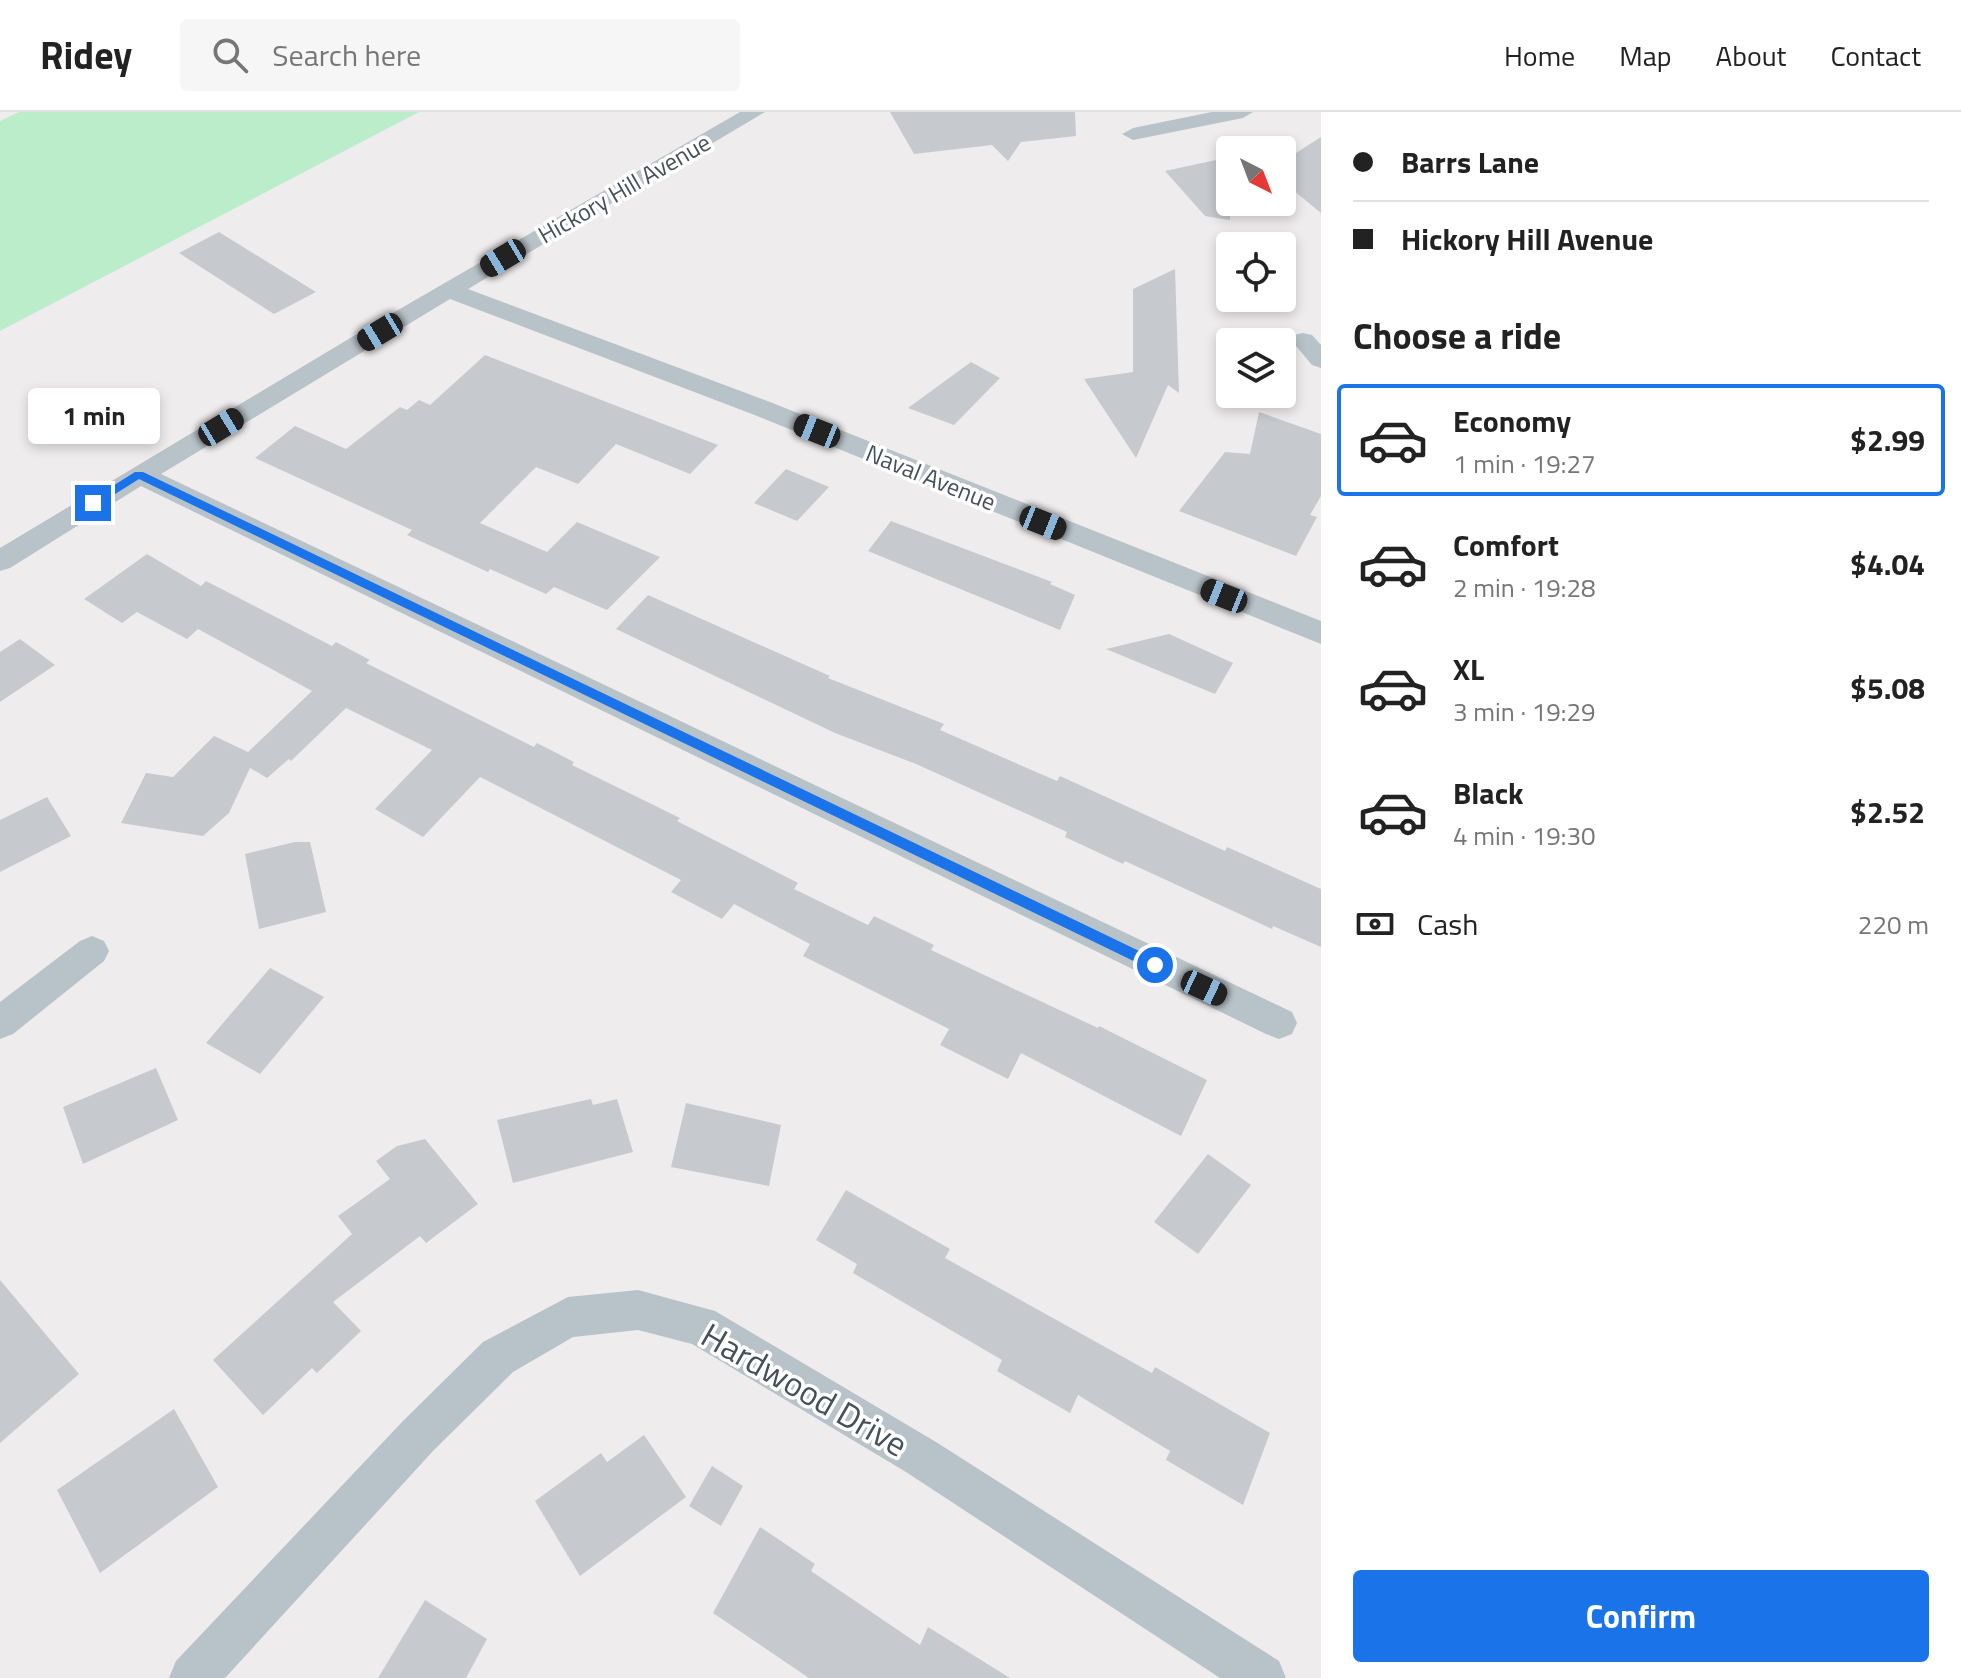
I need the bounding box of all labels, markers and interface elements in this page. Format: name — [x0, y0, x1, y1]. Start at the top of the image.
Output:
search box — [180, 19, 740, 91]
text: Ridey — [40, 26, 132, 84]
text: Search here — [272, 32, 421, 78]
icon: search — [208, 33, 252, 77]
text: Home — [1504, 34, 1575, 77]
text: Map — [1619, 34, 1672, 77]
text: About — [1716, 34, 1786, 77]
text: Contact — [1830, 34, 1921, 77]
street label: Hickory Hill Avenue — [531, 124, 717, 252]
north arrow — [1216, 136, 1296, 216]
map controls — [1216, 136, 1296, 408]
text: Barrs Lane — [1401, 139, 1539, 185]
text: Hickory Hill Avenue — [1401, 216, 1653, 262]
button: locate — [1216, 232, 1296, 312]
car — [476, 235, 530, 281]
text: Choose a ride — [1353, 308, 1561, 363]
car — [353, 309, 407, 355]
button: layers — [1216, 328, 1296, 408]
callout: 1 min — [27, 387, 159, 443]
text: 1 min — [62, 396, 126, 435]
text: Economy — [1453, 398, 1571, 444]
car — [194, 404, 248, 450]
icon: car — [1357, 404, 1429, 476]
car — [790, 411, 844, 451]
text: $2.99 — [1850, 417, 1925, 463]
street label: Naval Avenue — [861, 435, 1001, 519]
text: 1 min · 19:27 — [1453, 444, 1596, 483]
route end — [75, 485, 111, 521]
car — [1016, 503, 1070, 543]
text: Comfort — [1453, 522, 1559, 568]
icon: car — [1357, 528, 1429, 600]
text: $4.04 — [1850, 541, 1925, 587]
text: 2 min · 19:28 — [1453, 568, 1596, 607]
car — [1197, 576, 1251, 616]
text: XL — [1453, 646, 1484, 692]
icon: car — [1357, 652, 1429, 724]
text: $5.08 — [1850, 665, 1925, 711]
text: 3 min · 19:29 — [1453, 692, 1596, 731]
text: Black — [1453, 770, 1524, 816]
icon: car — [1357, 776, 1429, 848]
text: $2.52 — [1850, 789, 1925, 835]
text: 4 min · 19:30 — [1453, 816, 1596, 855]
text: Cash — [1417, 901, 1478, 947]
icon: cash — [1353, 902, 1397, 946]
text: 220 m — [1858, 905, 1929, 944]
route start — [1137, 947, 1173, 983]
car — [1177, 967, 1231, 1009]
street label: Hardwood Drive — [692, 1309, 918, 1469]
button: Confirm — [1353, 1570, 1929, 1662]

